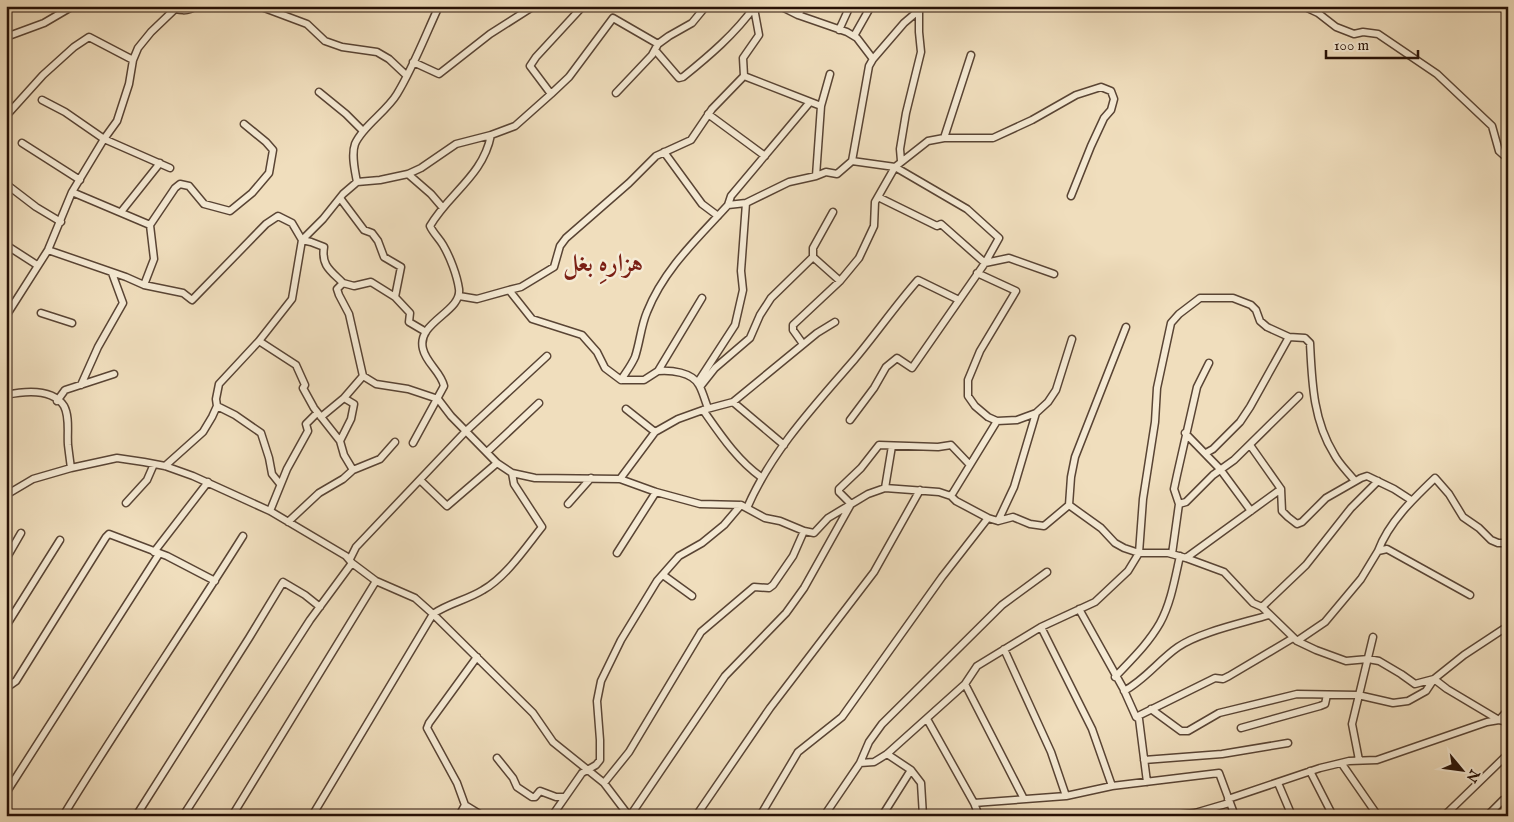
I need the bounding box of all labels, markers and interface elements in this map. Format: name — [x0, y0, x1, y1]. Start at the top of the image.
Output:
scale bar — [1326, 28, 1419, 60]
text: 100 m — [1334, 36, 1370, 55]
district label: هزارهِ بغل — [563, 248, 643, 284]
north arrow — [1436, 744, 1486, 794]
text: N — [1462, 765, 1484, 785]

